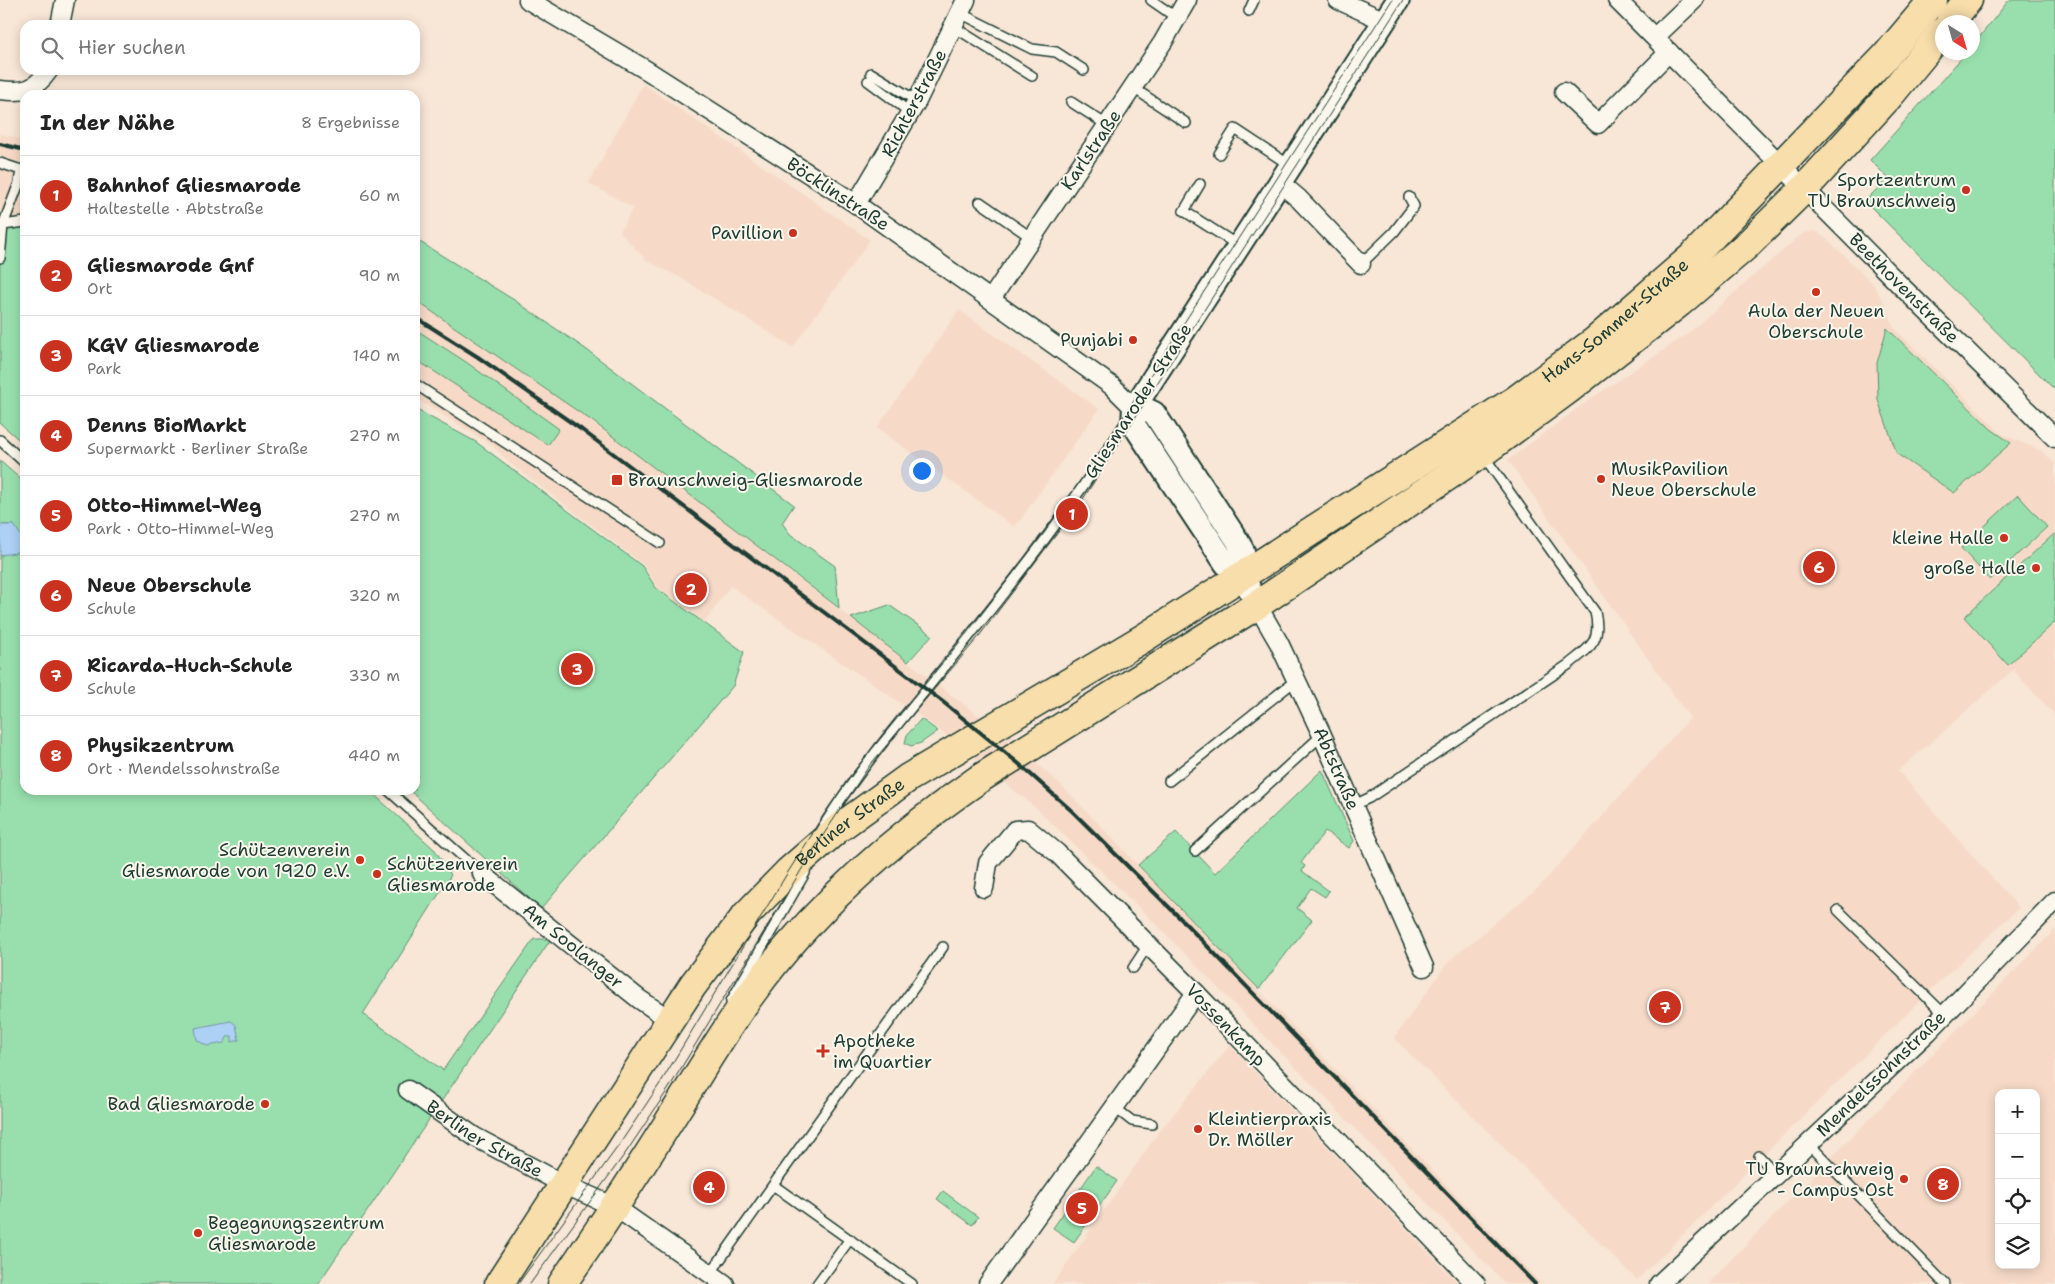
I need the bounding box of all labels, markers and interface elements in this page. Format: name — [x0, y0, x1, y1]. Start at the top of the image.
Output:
north arrow — [1935, 15, 1980, 60]
search box — [20, 20, 420, 75]
icon: search — [38, 34, 66, 62]
text: Hier suchen — [78, 35, 186, 60]
street label: Richterstraße — [876, 45, 952, 161]
street label: Karlstraße — [1055, 105, 1127, 195]
text: In der Nähe — [40, 109, 175, 137]
text: 8 Ergebnisse — [301, 112, 400, 133]
street label: Böcklinstraße — [782, 152, 894, 236]
place label: Sportzentrum TU Braunschweig — [1807, 168, 1956, 213]
text: Bahnhof Gliesmarode — [87, 173, 301, 198]
marker: Sportzentrum TU Braunschweig — [1960, 184, 1972, 196]
text: 1 — [52, 185, 60, 206]
text: 60 m — [359, 185, 400, 206]
text: Haltestelle · Abtstraße — [87, 198, 264, 219]
place label: Pavillion — [711, 221, 783, 245]
marker: Pavillion — [787, 227, 799, 239]
street label: Beethovenstraße — [1844, 228, 1964, 348]
text: Gliesmarode Gnf — [87, 253, 254, 278]
street label: Hans-Sommer-Straße — [1537, 253, 1694, 389]
text: 2 — [50, 265, 62, 286]
text: 90 m — [359, 265, 400, 286]
text: Ort — [87, 278, 113, 299]
marker: Aula der Neuen Oberschule — [1810, 286, 1822, 298]
place label: Aula der Neuen Oberschule — [1748, 299, 1884, 344]
street label: Gliesmaroder Straße — [1079, 319, 1197, 483]
place label: Punjabi — [1060, 328, 1123, 352]
text: KGV Gliesmarode — [87, 333, 260, 358]
marker: Punjabi — [1127, 334, 1139, 346]
text: 3 — [50, 345, 62, 366]
text: 140 m — [353, 345, 400, 366]
text: Park — [87, 358, 121, 379]
text: Denns BioMarkt — [87, 413, 247, 438]
text: 4 — [50, 425, 62, 446]
text: 270 m — [349, 425, 400, 446]
text: Supermarkt · Berliner Straße — [87, 438, 308, 459]
place label: MusikPavilion Neue Oberschule — [1611, 457, 1757, 502]
your location — [909, 458, 935, 484]
place label: Braunschweig-Gliesmarode — [628, 468, 863, 492]
marker: Braunschweig-Gliesmarode — [610, 473, 624, 487]
marker: MusikPavilion Neue Oberschule — [1595, 473, 1607, 485]
text: Otto-Himmel-Weg — [87, 493, 262, 518]
pin: 1 — [1056, 495, 1088, 533]
text: 5 — [51, 505, 61, 526]
text: 270 m — [349, 505, 400, 526]
text: Park · Otto-Himmel-Weg — [87, 518, 274, 539]
place label: kleine Halle — [1892, 526, 1994, 550]
marker: kleine Halle — [1998, 532, 2010, 544]
pin: 6 — [1803, 548, 1835, 586]
place label: große Halle — [1924, 556, 2026, 580]
marker: große Halle — [2030, 562, 2042, 574]
pin: 2 — [675, 570, 707, 608]
text: Neue Oberschule — [87, 573, 252, 598]
text: 6 — [50, 585, 62, 606]
text: 320 m — [349, 585, 400, 606]
text: Schule — [87, 598, 136, 619]
pin: 3 — [561, 650, 593, 688]
text: Ricarda-Huch-Schule — [87, 653, 293, 678]
text: 7 — [50, 665, 62, 686]
text: 330 m — [348, 665, 400, 686]
text: Schule — [87, 678, 136, 699]
street label: Abtstraße — [1308, 723, 1365, 814]
text: Physikzentrum — [87, 733, 234, 758]
text: 8 — [50, 745, 62, 766]
text: 440 m — [348, 745, 400, 766]
text: Ort · Mendelssohnstraße — [87, 758, 280, 779]
street label: Berliner Straße — [790, 772, 909, 872]
place label: Schützenverein Gliesmarode von 1920 e.V. — [122, 838, 350, 883]
place label: Schützenverein Gliesmarode — [387, 852, 518, 897]
marker: Schützenverein Gliesmarode von 1920 e.V. — [354, 854, 366, 866]
marker: Schützenverein Gliesmarode — [371, 868, 383, 880]
street label: Am Soolanger — [518, 898, 628, 994]
street label: Vossenkamp — [1180, 978, 1272, 1072]
pin: 7 — [1649, 988, 1681, 1026]
street label: Mendelssohnstraße — [1811, 1006, 1951, 1142]
place label: Apotheke im Quartier — [833, 1029, 932, 1074]
marker: Apotheke im Quartier — [817, 1045, 829, 1057]
map controls — [1995, 1089, 2040, 1269]
button: + — [1995, 1089, 2040, 1134]
place label: Bad Gliesmarode — [107, 1092, 255, 1116]
street label: Berliner Straße — [422, 1095, 547, 1183]
marker: Bad Gliesmarode — [259, 1098, 271, 1110]
place label: Kleintierpraxis Dr. Möller — [1208, 1107, 1332, 1152]
marker: Kleintierpraxis Dr. Möller — [1192, 1123, 1204, 1135]
button: − — [1995, 1134, 2040, 1179]
place label: TU Braunschweig - Campus Ost — [1745, 1157, 1894, 1202]
pin: 8 — [1927, 1165, 1959, 1203]
pin: 4 — [693, 1168, 725, 1206]
marker: TU Braunschweig - Campus Ost — [1898, 1173, 1910, 1185]
button: locate — [1995, 1179, 2040, 1224]
pin: 5 — [1066, 1189, 1098, 1227]
place label: Begegnungszentrum Gliesmarode — [208, 1211, 384, 1256]
button: layers — [1995, 1224, 2040, 1269]
marker: Begegnungszentrum Gliesmarode — [192, 1227, 204, 1239]

